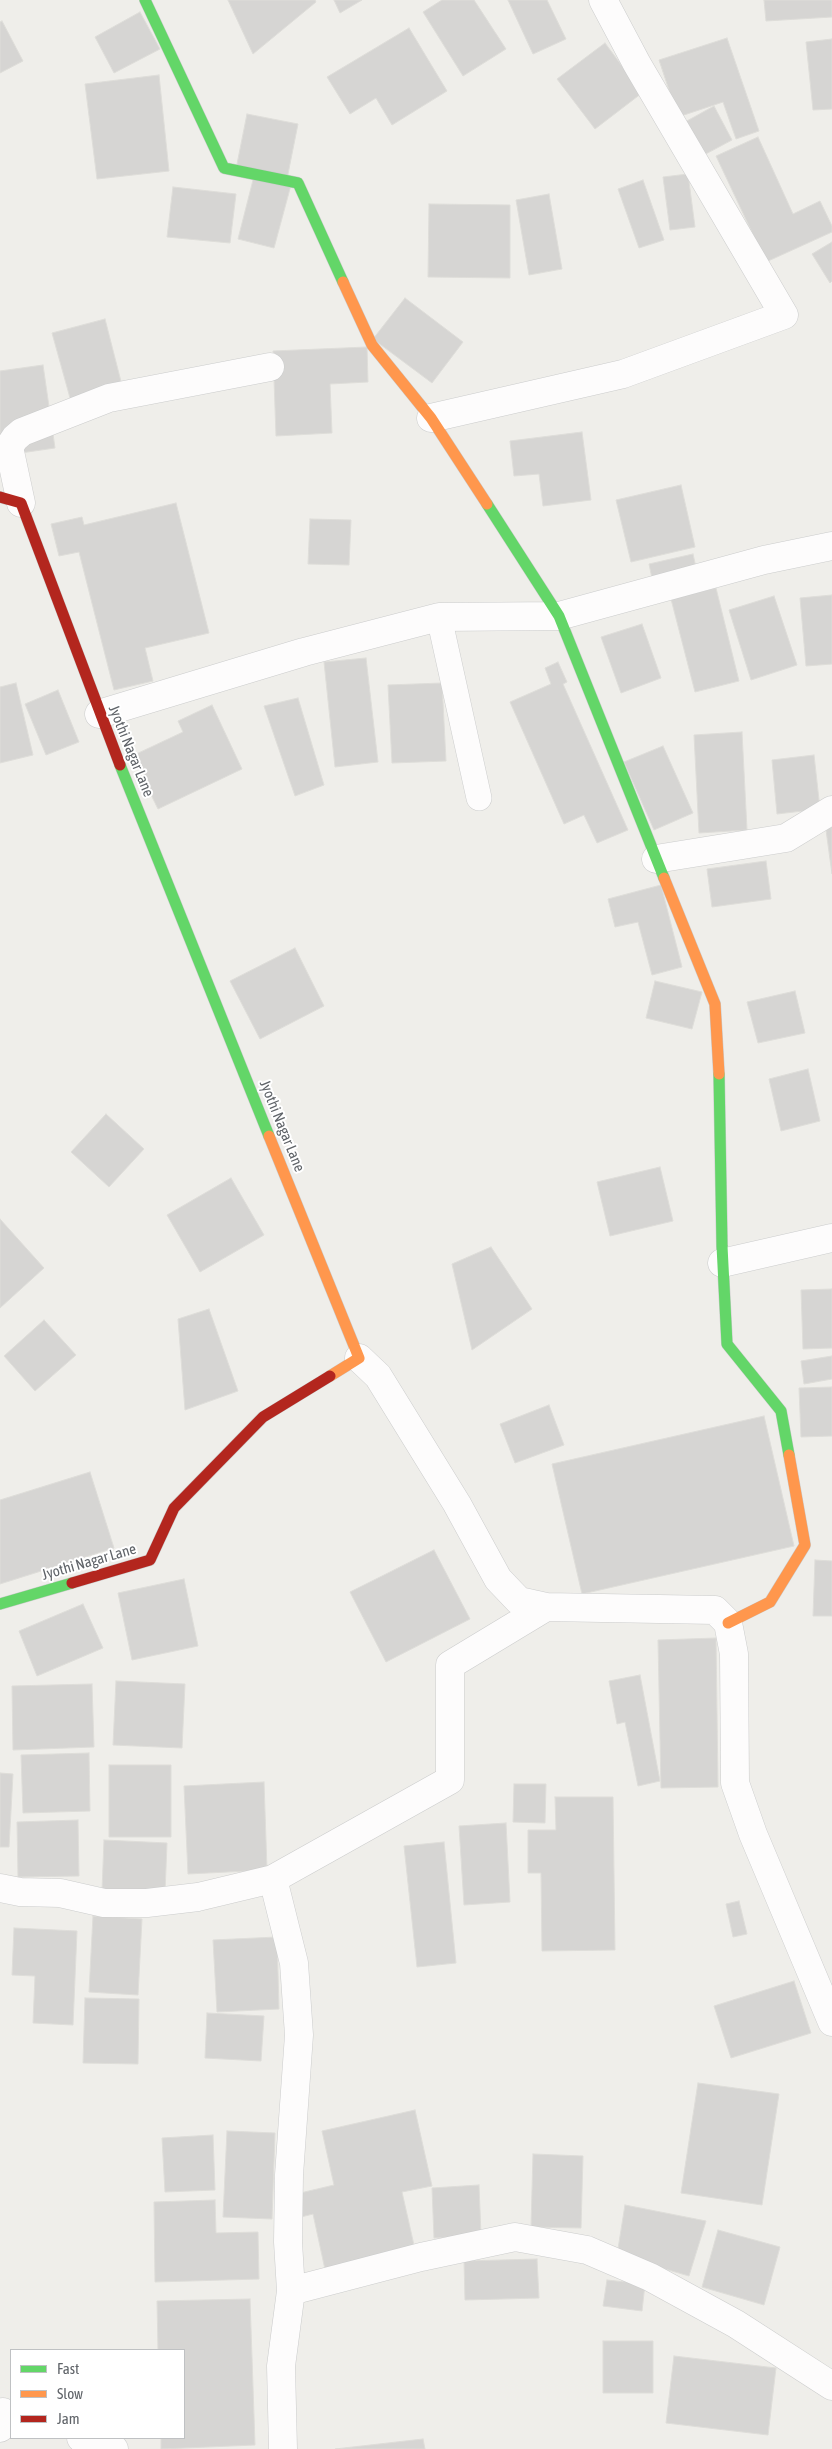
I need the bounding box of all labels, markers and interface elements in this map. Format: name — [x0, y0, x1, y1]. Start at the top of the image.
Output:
street label: Jyothi Nagar Lane — [104, 703, 158, 799]
street label: Jyothi Nagar Lane — [255, 1078, 309, 1174]
street label: Jyothi Nagar Lane — [40, 1540, 138, 1584]
legend — [10, 2349, 185, 2439]
text: Fast — [57, 2360, 79, 2377]
text: Slow — [57, 2385, 83, 2402]
text: Jam — [57, 2410, 80, 2427]

